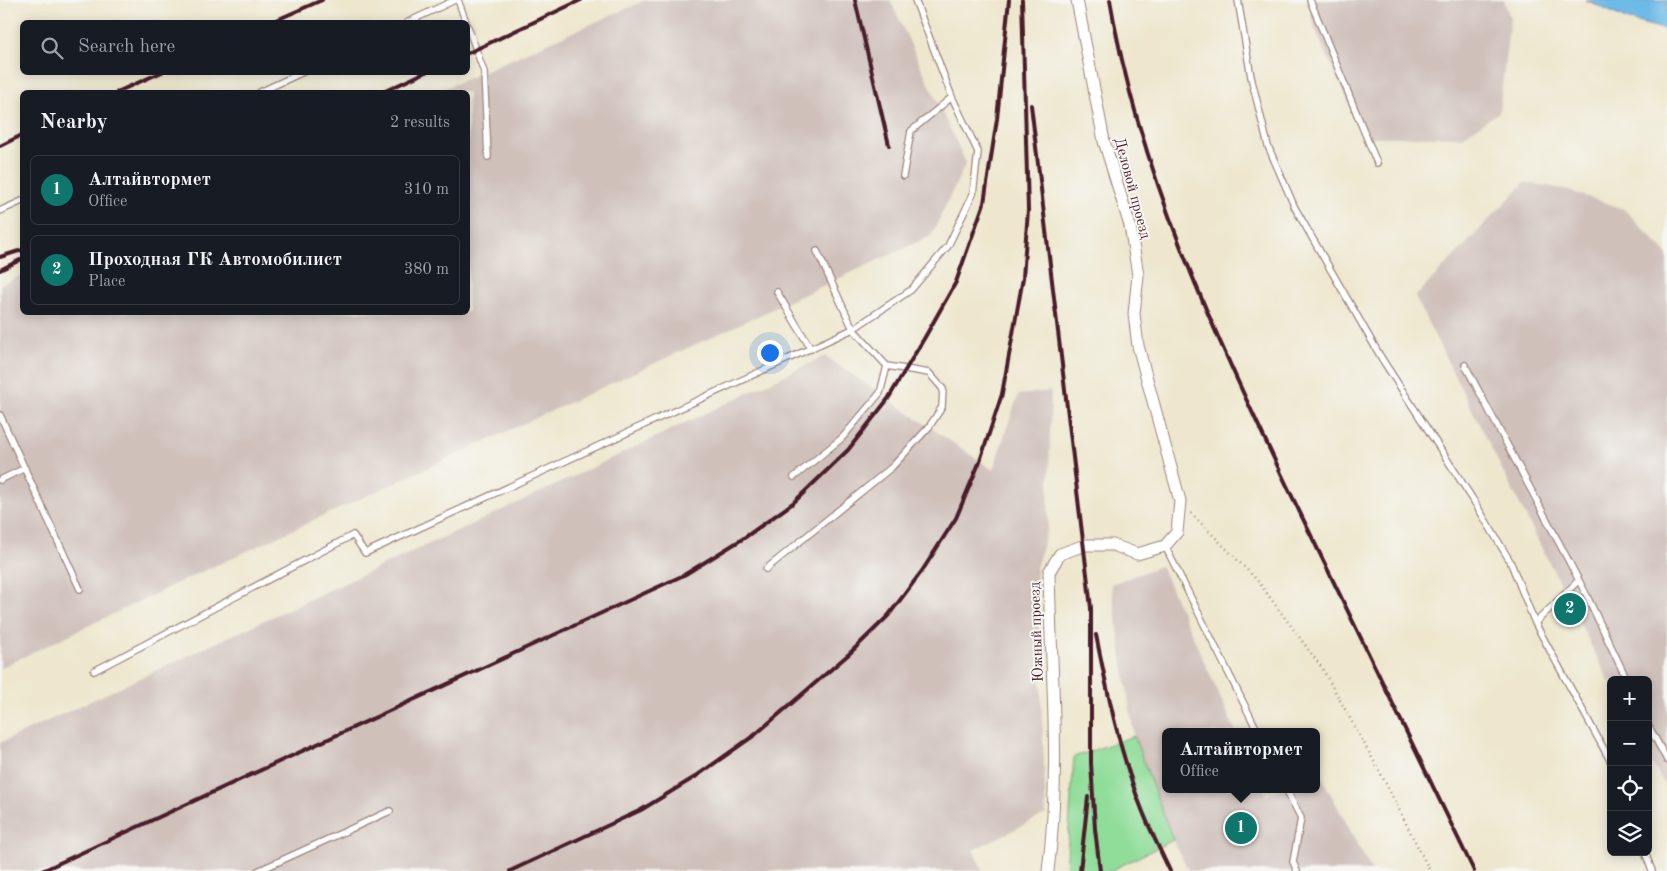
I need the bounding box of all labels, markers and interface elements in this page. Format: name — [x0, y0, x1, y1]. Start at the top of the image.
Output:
search box — [20, 20, 470, 75]
icon: search — [38, 34, 66, 62]
text: Search here — [78, 38, 175, 57]
text: Nearby — [40, 112, 108, 133]
text: 2 results — [390, 115, 450, 131]
street label: Деловой проезд — [1111, 136, 1152, 241]
text: Алтайвтормет — [88, 171, 211, 190]
text: 1 — [52, 182, 62, 198]
text: 310 m — [404, 182, 449, 198]
text: Office — [88, 194, 127, 210]
text: Проходная ГК Автомобилист — [88, 251, 342, 270]
text: 2 — [52, 262, 62, 278]
text: 380 m — [404, 262, 449, 278]
text: Place — [88, 274, 125, 290]
your location — [757, 340, 783, 366]
street label: Южный проезд — [1028, 581, 1047, 682]
pin: 2 — [1554, 590, 1586, 628]
map controls — [1607, 676, 1652, 856]
button: + — [1607, 676, 1652, 721]
button: − — [1607, 721, 1652, 766]
popup — [1162, 728, 1320, 793]
text: Алтайвтормет — [1180, 741, 1302, 760]
text: Office — [1180, 764, 1219, 780]
button: locate — [1607, 766, 1652, 811]
pin: 1 — [1225, 809, 1257, 847]
button: layers — [1607, 811, 1652, 856]

